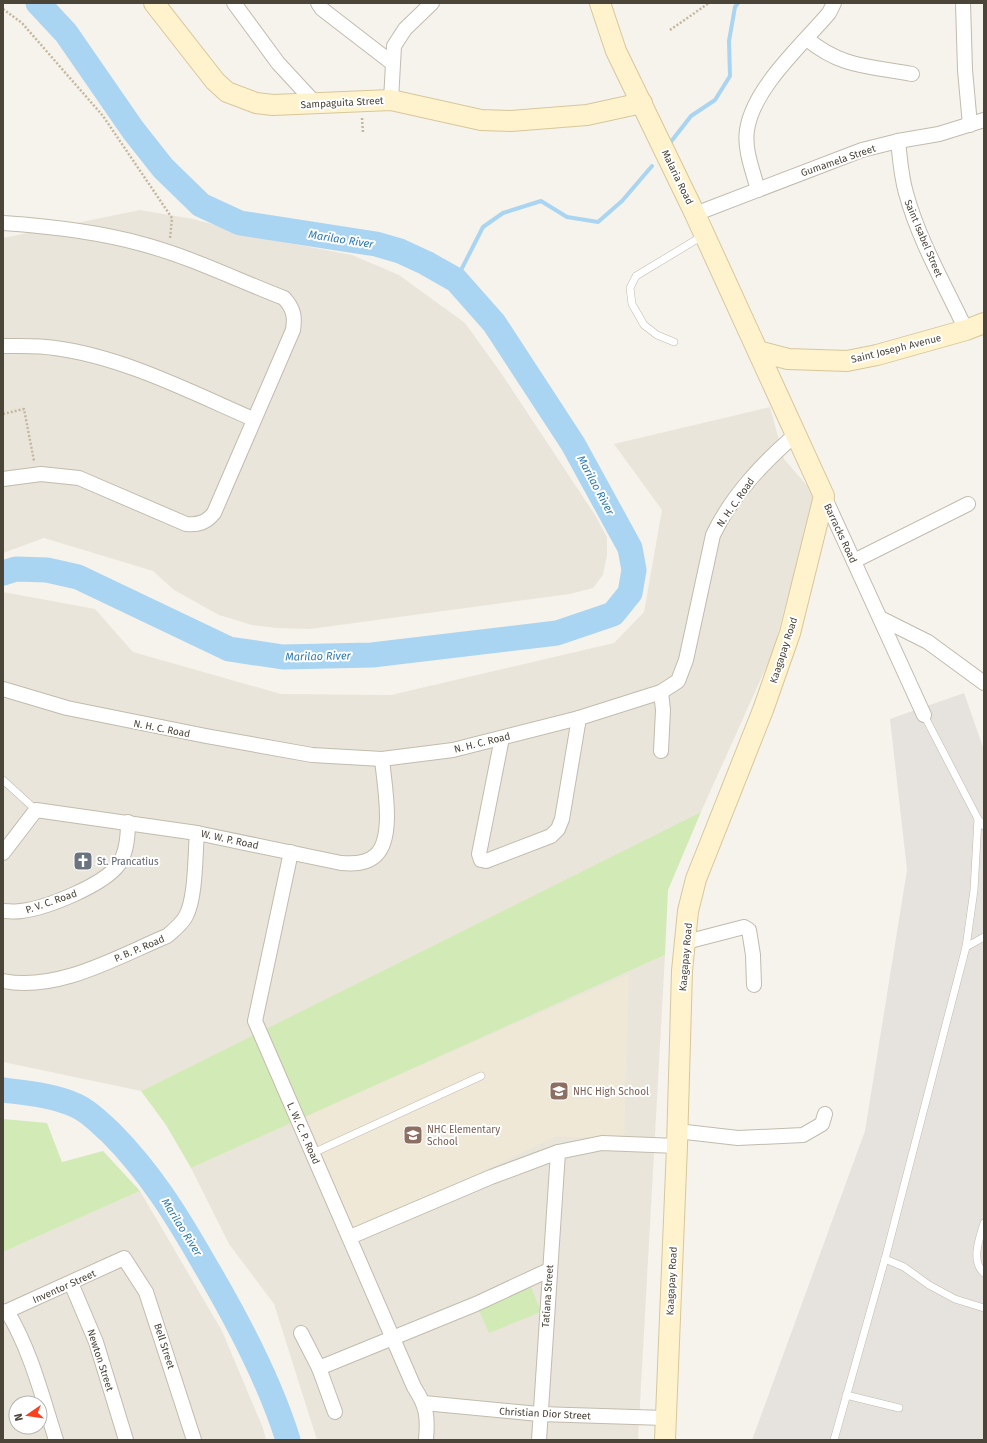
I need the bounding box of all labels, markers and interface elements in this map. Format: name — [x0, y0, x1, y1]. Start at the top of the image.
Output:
street label: Sampaguita Street — [300, 95, 384, 111]
street label: Gumamela Street — [799, 142, 878, 179]
street label: Malaria Road — [659, 148, 695, 207]
street label: Saint Isabel Street — [901, 198, 945, 279]
water label: Marilao River — [308, 228, 375, 251]
street label: Saint Joseph Avenue — [850, 332, 943, 366]
water label: Marilao River — [574, 453, 617, 518]
street label: N. H. C. Road — [714, 476, 757, 530]
street label: Barracks Road — [821, 502, 859, 565]
street label: Kaagapay Road — [768, 616, 800, 685]
water label: Marilao River — [285, 649, 352, 664]
street label: N. H. C. Road — [132, 718, 191, 740]
street label: N. H. C. Road — [453, 730, 512, 756]
street label: W. W. P. Road — [200, 828, 260, 852]
church icon: St. Prancatius — [72, 850, 94, 872]
place label: St. Prancatius — [97, 856, 159, 868]
street label: P. V. C. Road — [24, 888, 79, 916]
street label: Kaagapay Road — [677, 922, 695, 992]
street label: P. B. P. Road — [112, 933, 166, 965]
school or university icon: NHC High School — [548, 1080, 570, 1102]
place label: NHC High School — [573, 1086, 649, 1098]
street label: L. W. C. P. Road — [284, 1101, 322, 1166]
school or university icon: NHC Elementary School — [402, 1124, 424, 1146]
place label: NHC Elementary School — [427, 1124, 500, 1148]
water label: Marilao River — [159, 1196, 205, 1259]
street label: Kaagapay Road — [664, 1246, 680, 1316]
street label: Tatiana Street — [540, 1264, 556, 1328]
street label: Inventor Street — [31, 1267, 98, 1306]
street label: Bell Street — [151, 1322, 177, 1371]
street label: Newton Street — [84, 1328, 116, 1393]
north arrow — [8, 1395, 48, 1435]
street label: Christian Dior Street — [499, 1406, 591, 1422]
text: N — [12, 1412, 26, 1422]

